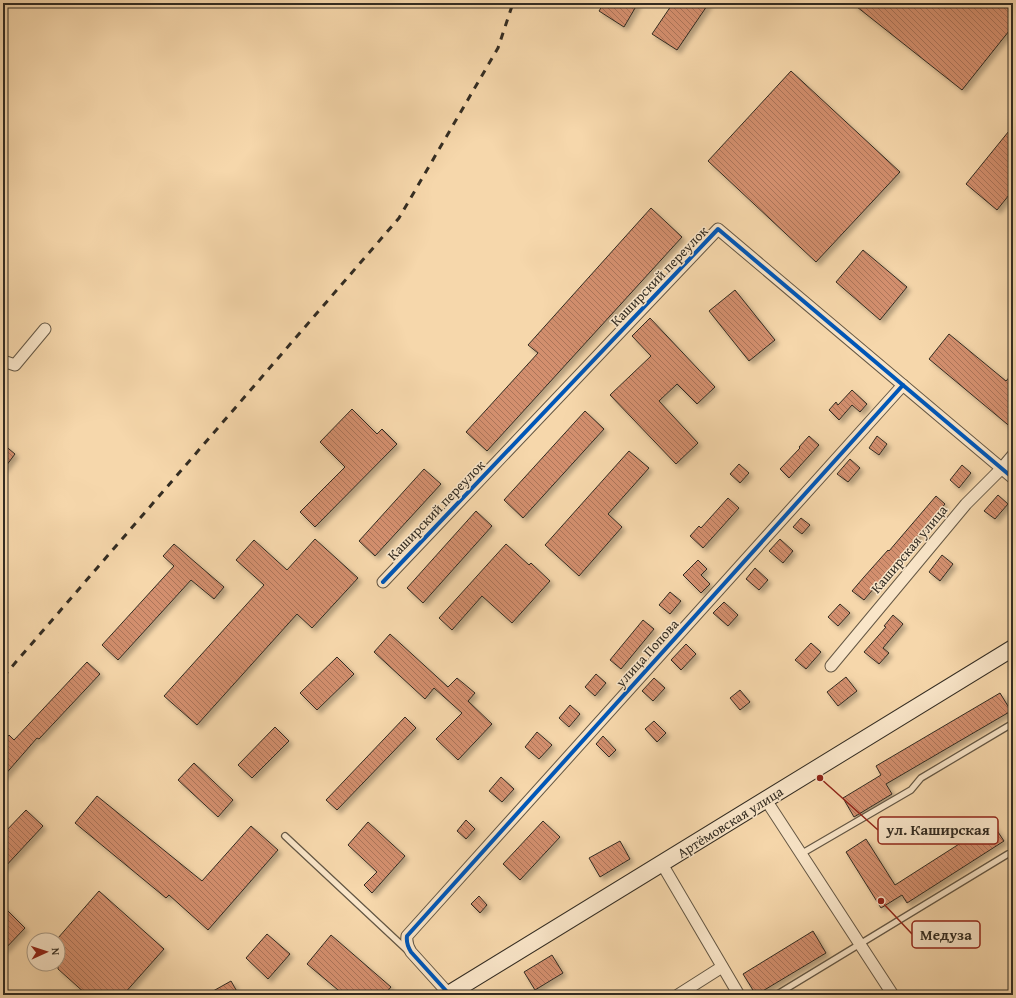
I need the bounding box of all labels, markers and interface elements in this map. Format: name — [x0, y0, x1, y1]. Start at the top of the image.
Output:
street label: Каширский переулок — [606, 221, 713, 331]
street label: Каширский переулок — [383, 455, 490, 565]
street label: Каширская улица — [866, 500, 952, 598]
street label: улица Попова — [610, 614, 683, 692]
street label: Артёмовская улица — [673, 781, 787, 863]
callout: ул. Каширская — [878, 817, 998, 844]
text: ул. Каширская — [885, 819, 990, 840]
callout: Медуза — [912, 921, 980, 948]
text: Медуза — [920, 924, 972, 945]
north arrow — [26, 932, 66, 972]
text: N — [48, 947, 64, 956]

